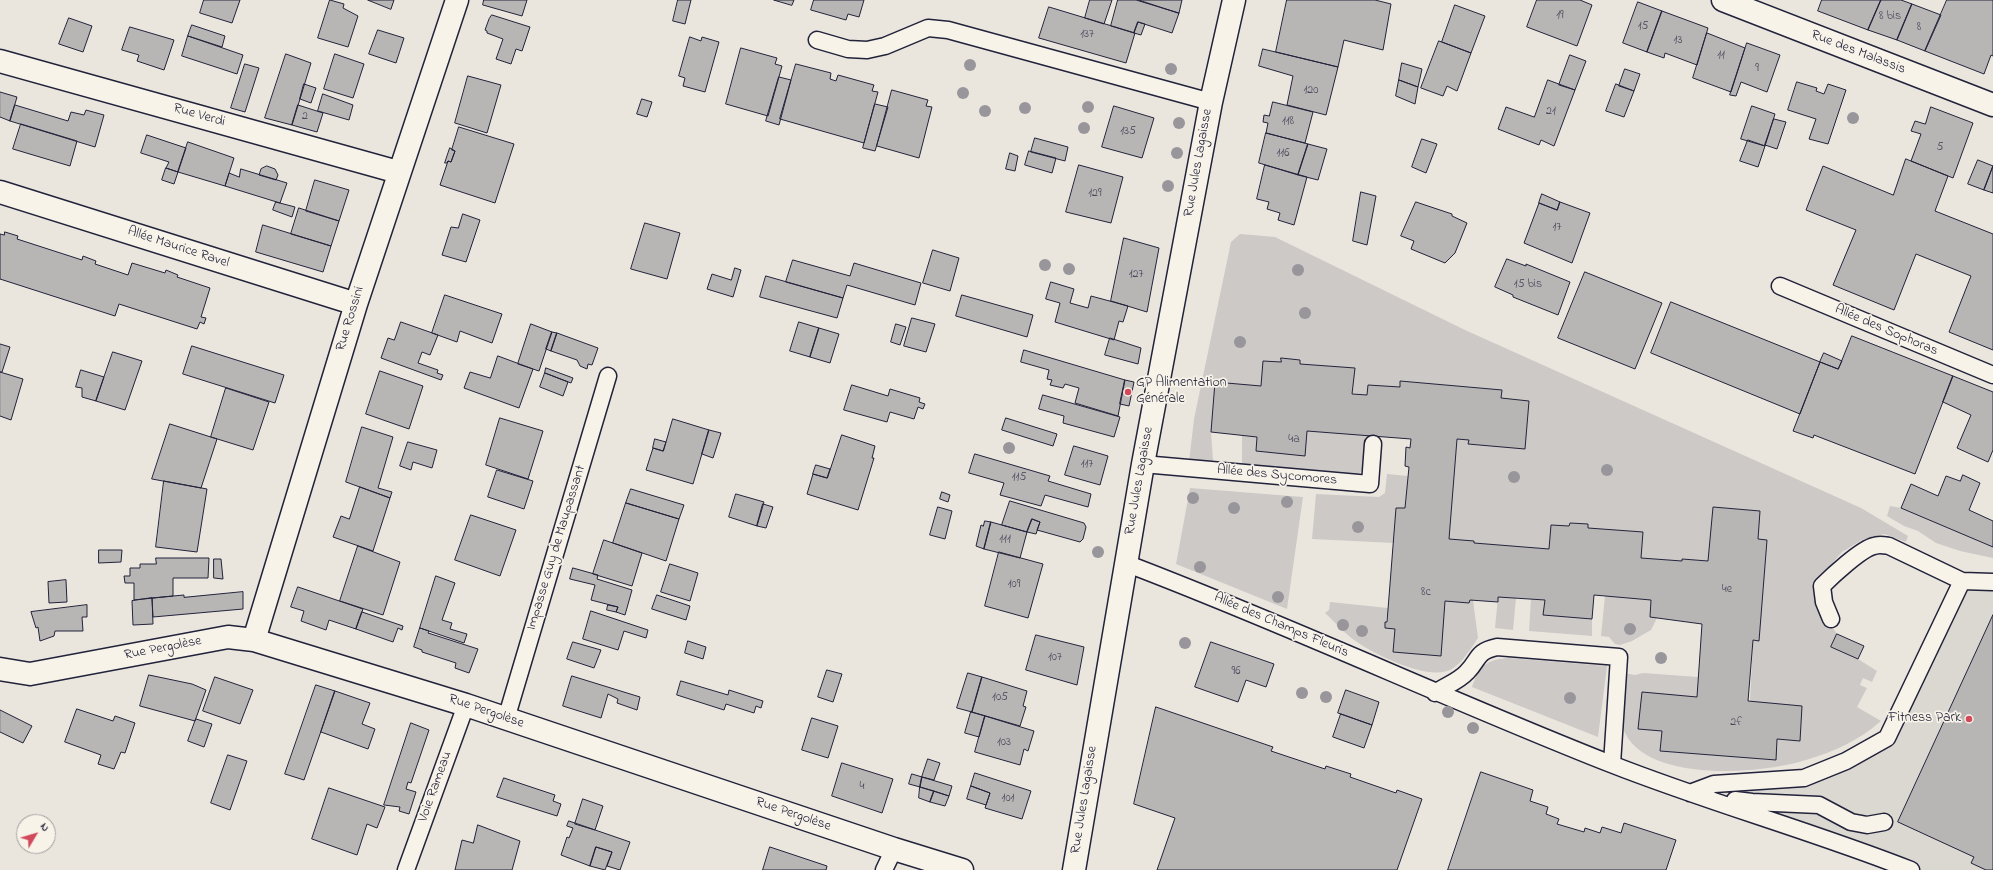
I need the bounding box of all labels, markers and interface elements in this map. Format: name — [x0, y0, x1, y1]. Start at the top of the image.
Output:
house number: 19 — [1556, 9, 1564, 23]
house number: 8 bis — [1879, 10, 1901, 24]
house number: 15 — [1638, 20, 1648, 34]
house number: 8 — [1917, 21, 1921, 35]
street label: Rue des Malassis — [1808, 27, 1908, 79]
house number: 137 — [1080, 28, 1094, 42]
house number: 13 — [1674, 34, 1682, 48]
house number: 11 — [1717, 49, 1725, 63]
house number: 9 — [1755, 62, 1759, 76]
house number: 120 — [1304, 84, 1318, 98]
street label: Rue Verdi — [171, 101, 227, 131]
house number: 21 — [1546, 105, 1556, 119]
street label: Rue Jules Lagaisse — [1181, 108, 1217, 218]
house number: 2 — [302, 110, 308, 124]
house number: 118 — [1282, 115, 1294, 129]
house number: 135 — [1120, 125, 1136, 139]
house number: 5 — [1937, 141, 1943, 155]
house number: 116 — [1277, 147, 1289, 161]
house number: 129 — [1088, 187, 1102, 201]
house number: 17 — [1553, 221, 1561, 235]
street label: Allée Maurice Ravel — [125, 224, 231, 272]
house number: 127 — [1129, 268, 1143, 282]
house number: 15 bis — [1514, 278, 1542, 292]
street label: Rue Rossini — [333, 285, 369, 353]
street label: Allée des Sophoras — [1832, 302, 1940, 360]
place label: GP Alimentation Générale — [1136, 376, 1227, 408]
marker: GP Alimentation Générale — [1123, 387, 1133, 397]
street label: Rue Jules Lagaisse — [1122, 426, 1158, 536]
house number: 4a — [1288, 433, 1300, 447]
house number: 117 — [1081, 458, 1093, 472]
street label: Allée des Sycomores — [1216, 462, 1338, 490]
street label: Impasse Guy de Maupassant — [524, 463, 590, 633]
house number: 115 — [1012, 471, 1026, 485]
house number: 111 — [999, 533, 1011, 547]
house number: 109 — [1008, 578, 1020, 592]
house number: 4e — [1722, 583, 1732, 597]
house number: 8c — [1421, 586, 1431, 600]
street label: Allée des Champs Fleuris — [1211, 590, 1351, 662]
street label: Rue Pergolèse — [123, 633, 203, 665]
house number: 107 — [1048, 651, 1062, 665]
house number: 96 — [1232, 665, 1240, 679]
street label: Rue Pergolèse — [446, 691, 526, 733]
house number: 105 — [992, 691, 1008, 705]
place label: Fitness Park — [1888, 711, 1961, 727]
marker: Fitness Park — [1964, 714, 1974, 724]
house number: 2f — [1730, 716, 1742, 730]
house number: 103 — [997, 736, 1011, 750]
street label: Rue Jules Lagaisse — [1068, 745, 1102, 855]
street label: Voie Rameau — [415, 749, 457, 825]
house number: 4 — [860, 780, 864, 794]
house number: 101 — [1002, 792, 1014, 806]
street label: Rue Pergolèse — [753, 794, 833, 836]
north arrow — [16, 814, 56, 854]
text: N — [36, 819, 53, 835]

